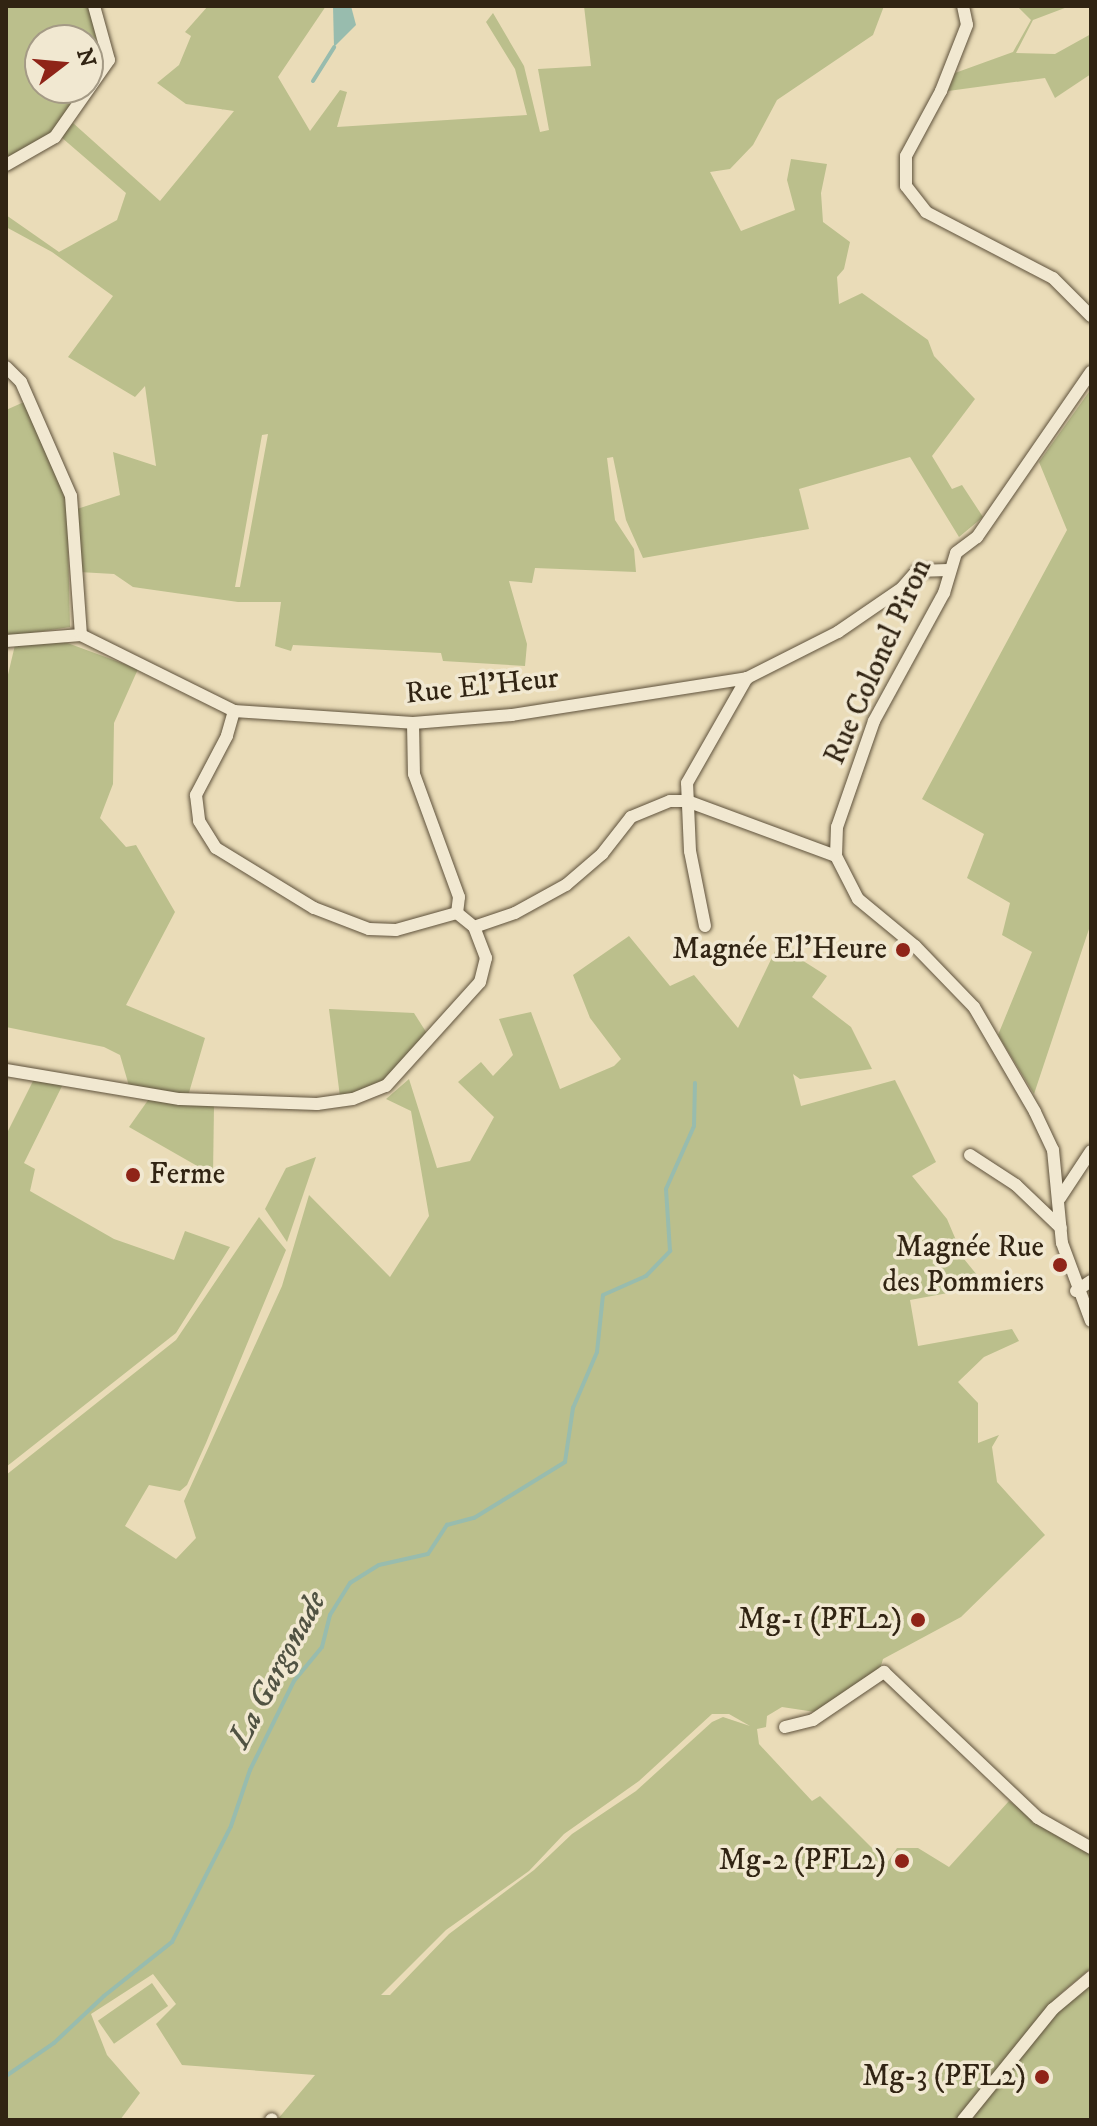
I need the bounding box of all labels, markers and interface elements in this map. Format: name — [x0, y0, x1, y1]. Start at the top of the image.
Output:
north arrow — [24, 24, 104, 104]
text: N — [70, 45, 101, 70]
street label: Rue Colonel Piron — [818, 554, 940, 770]
street label: Rue El'Heur — [404, 661, 560, 713]
place label: Magnée El'Heure — [672, 932, 887, 968]
marker: Magnée El'Heure — [894, 941, 912, 959]
place label: Ferme — [149, 1157, 225, 1193]
marker: Ferme — [124, 1166, 142, 1184]
place label: Magnée Rue des Pommiers — [882, 1230, 1044, 1300]
marker: Magnée Rue des Pommiers — [1051, 1256, 1069, 1274]
water label: La Gargonade — [221, 1585, 335, 1755]
place label: Mg-1 (PFL2) — [738, 1602, 902, 1638]
marker: Mg-1 (PFL2) — [909, 1611, 927, 1629]
place label: Mg-2 (PFL2) — [719, 1843, 886, 1879]
marker: Mg-2 (PFL2) — [893, 1852, 911, 1870]
place label: Mg-3 (PFL2) — [862, 2059, 1026, 2095]
marker: Mg-3 (PFL2) — [1033, 2068, 1051, 2086]

